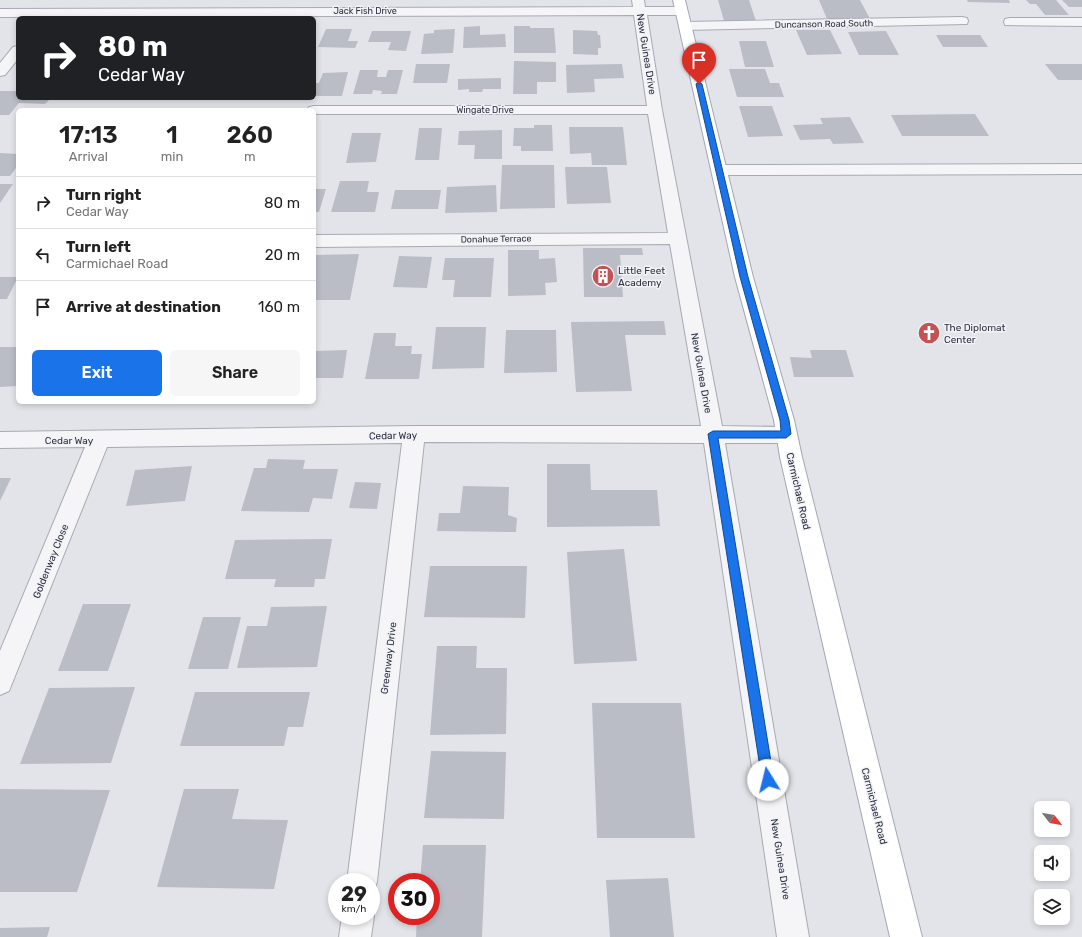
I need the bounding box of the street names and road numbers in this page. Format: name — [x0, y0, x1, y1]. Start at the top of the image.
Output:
street label: Jack Fish Drive — [333, 6, 397, 16]
street label: New Guinea Drive — [634, 13, 658, 96]
street label: Duncanson Road South — [775, 18, 873, 30]
street label: Wingate Drive — [456, 105, 514, 115]
street label: Donahue Terrace — [460, 233, 532, 245]
street label: New Guinea Drive — [688, 332, 714, 415]
street label: Cedar Way — [369, 430, 418, 442]
street label: Cedar Way — [45, 435, 94, 447]
street label: Carmichael Road — [783, 452, 813, 531]
street label: Goldenway Close — [31, 522, 71, 600]
street label: Greenway Drive — [379, 621, 399, 695]
street label: Carmichael Road — [859, 767, 889, 846]
street label: New Guinea Drive — [768, 818, 792, 901]

